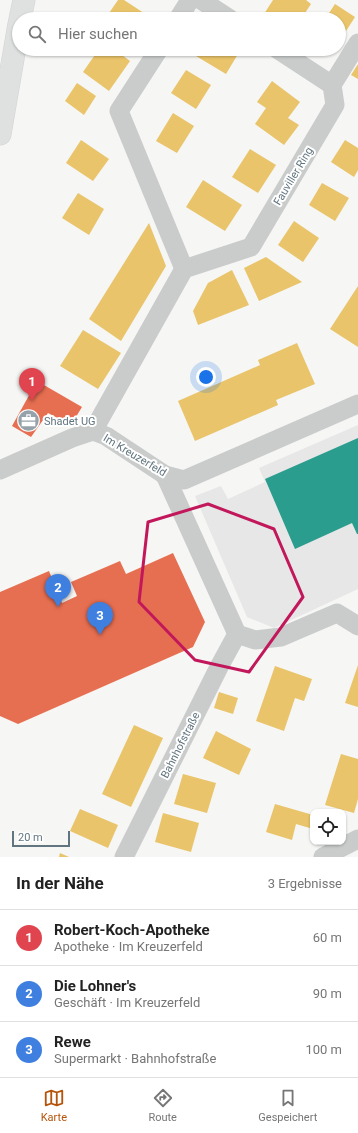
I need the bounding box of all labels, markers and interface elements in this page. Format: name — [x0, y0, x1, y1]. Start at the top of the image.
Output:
search box — [12, 12, 346, 56]
icon: search — [26, 23, 48, 45]
text: Hier suchen — [58, 25, 137, 43]
street label: Fauviller Ring — [271, 145, 316, 208]
your location — [196, 367, 216, 387]
pin: 1 — [19, 368, 45, 401]
office icon: Shadet UG — [16, 408, 42, 434]
place label: Shadet UG — [44, 415, 96, 428]
street label: Im Kreuzerfeld — [101, 432, 169, 479]
pin: 2 — [45, 574, 71, 607]
pin: 3 — [87, 602, 113, 635]
street label: Bahnhofstraße — [158, 710, 203, 780]
map controls — [310, 809, 346, 845]
button: locate — [310, 809, 346, 845]
scale bar — [12, 829, 70, 848]
text: 20 m — [18, 831, 43, 844]
text: In der Nähe — [16, 873, 104, 893]
text: 3 Ergebnisse — [268, 876, 342, 891]
text: Robert-Koch-Apotheke — [54, 921, 210, 939]
text: 1 — [25, 930, 33, 945]
text: 60 m — [313, 930, 342, 945]
text: Apotheke · Im Kreuzerfeld — [54, 939, 203, 954]
text: Die Lohner's — [54, 977, 136, 995]
text: 2 — [25, 986, 33, 1001]
text: 90 m — [313, 986, 342, 1001]
text: Geschäft · Im Kreuzerfeld — [54, 995, 200, 1010]
text: Rewe — [54, 1033, 91, 1051]
text: 3 — [25, 1042, 33, 1057]
text: 100 m — [305, 1042, 342, 1057]
text: Supermarkt · Bahnhofstraße — [54, 1051, 216, 1066]
tab: Karte — [41, 1087, 67, 1124]
tab: Route — [148, 1087, 177, 1124]
tab: Gespeichert — [258, 1087, 317, 1124]

